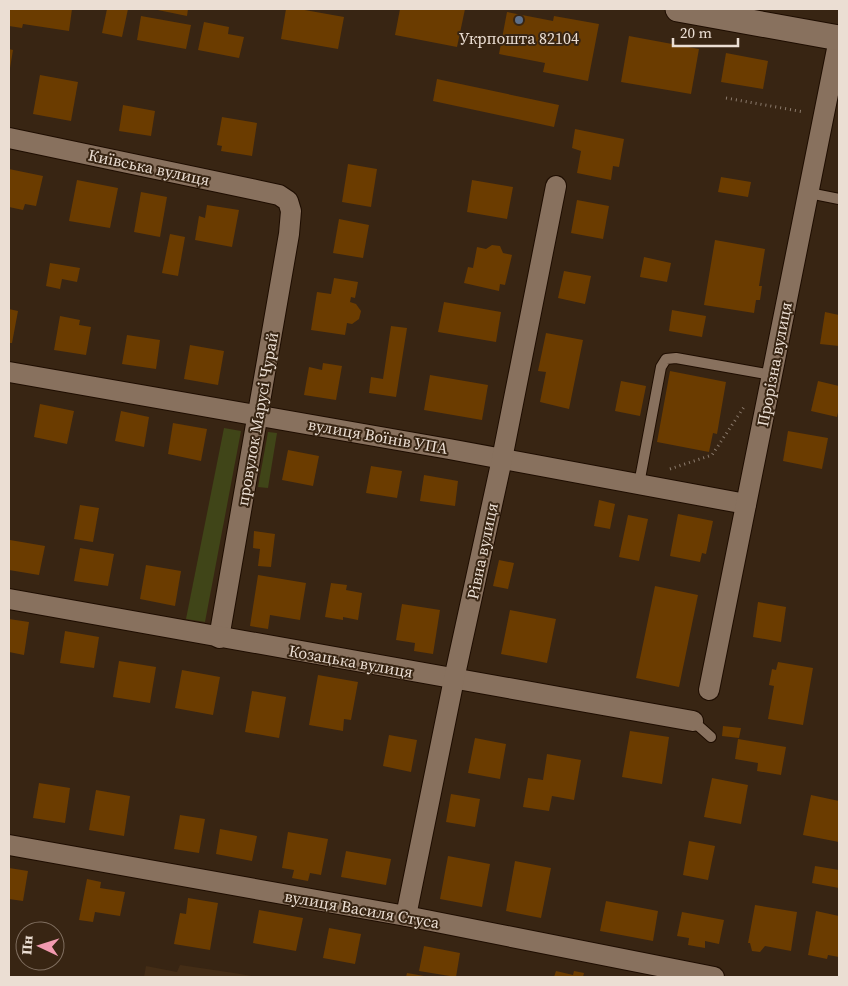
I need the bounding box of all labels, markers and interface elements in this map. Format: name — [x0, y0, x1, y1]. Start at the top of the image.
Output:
marker: Укрпошта 82104 — [513, 14, 525, 26]
scale bar — [673, 15, 738, 47]
text: 20 m — [680, 22, 712, 43]
place label: Укрпошта 82104 — [459, 27, 579, 49]
street label: Київська вулиця — [86, 143, 212, 191]
street label: Прорізна вулиця — [751, 300, 797, 428]
street label: провулок Марусі Чурай — [231, 330, 283, 508]
street label: вулиця Воїнів УПА — [306, 413, 450, 459]
street label: Рівна вулиця — [461, 501, 503, 601]
street label: Козацька вулиця — [287, 639, 415, 683]
street label: вулиця Василя Стуса — [283, 885, 442, 934]
north arrow — [15, 921, 65, 971]
text: Пн — [16, 935, 38, 956]

